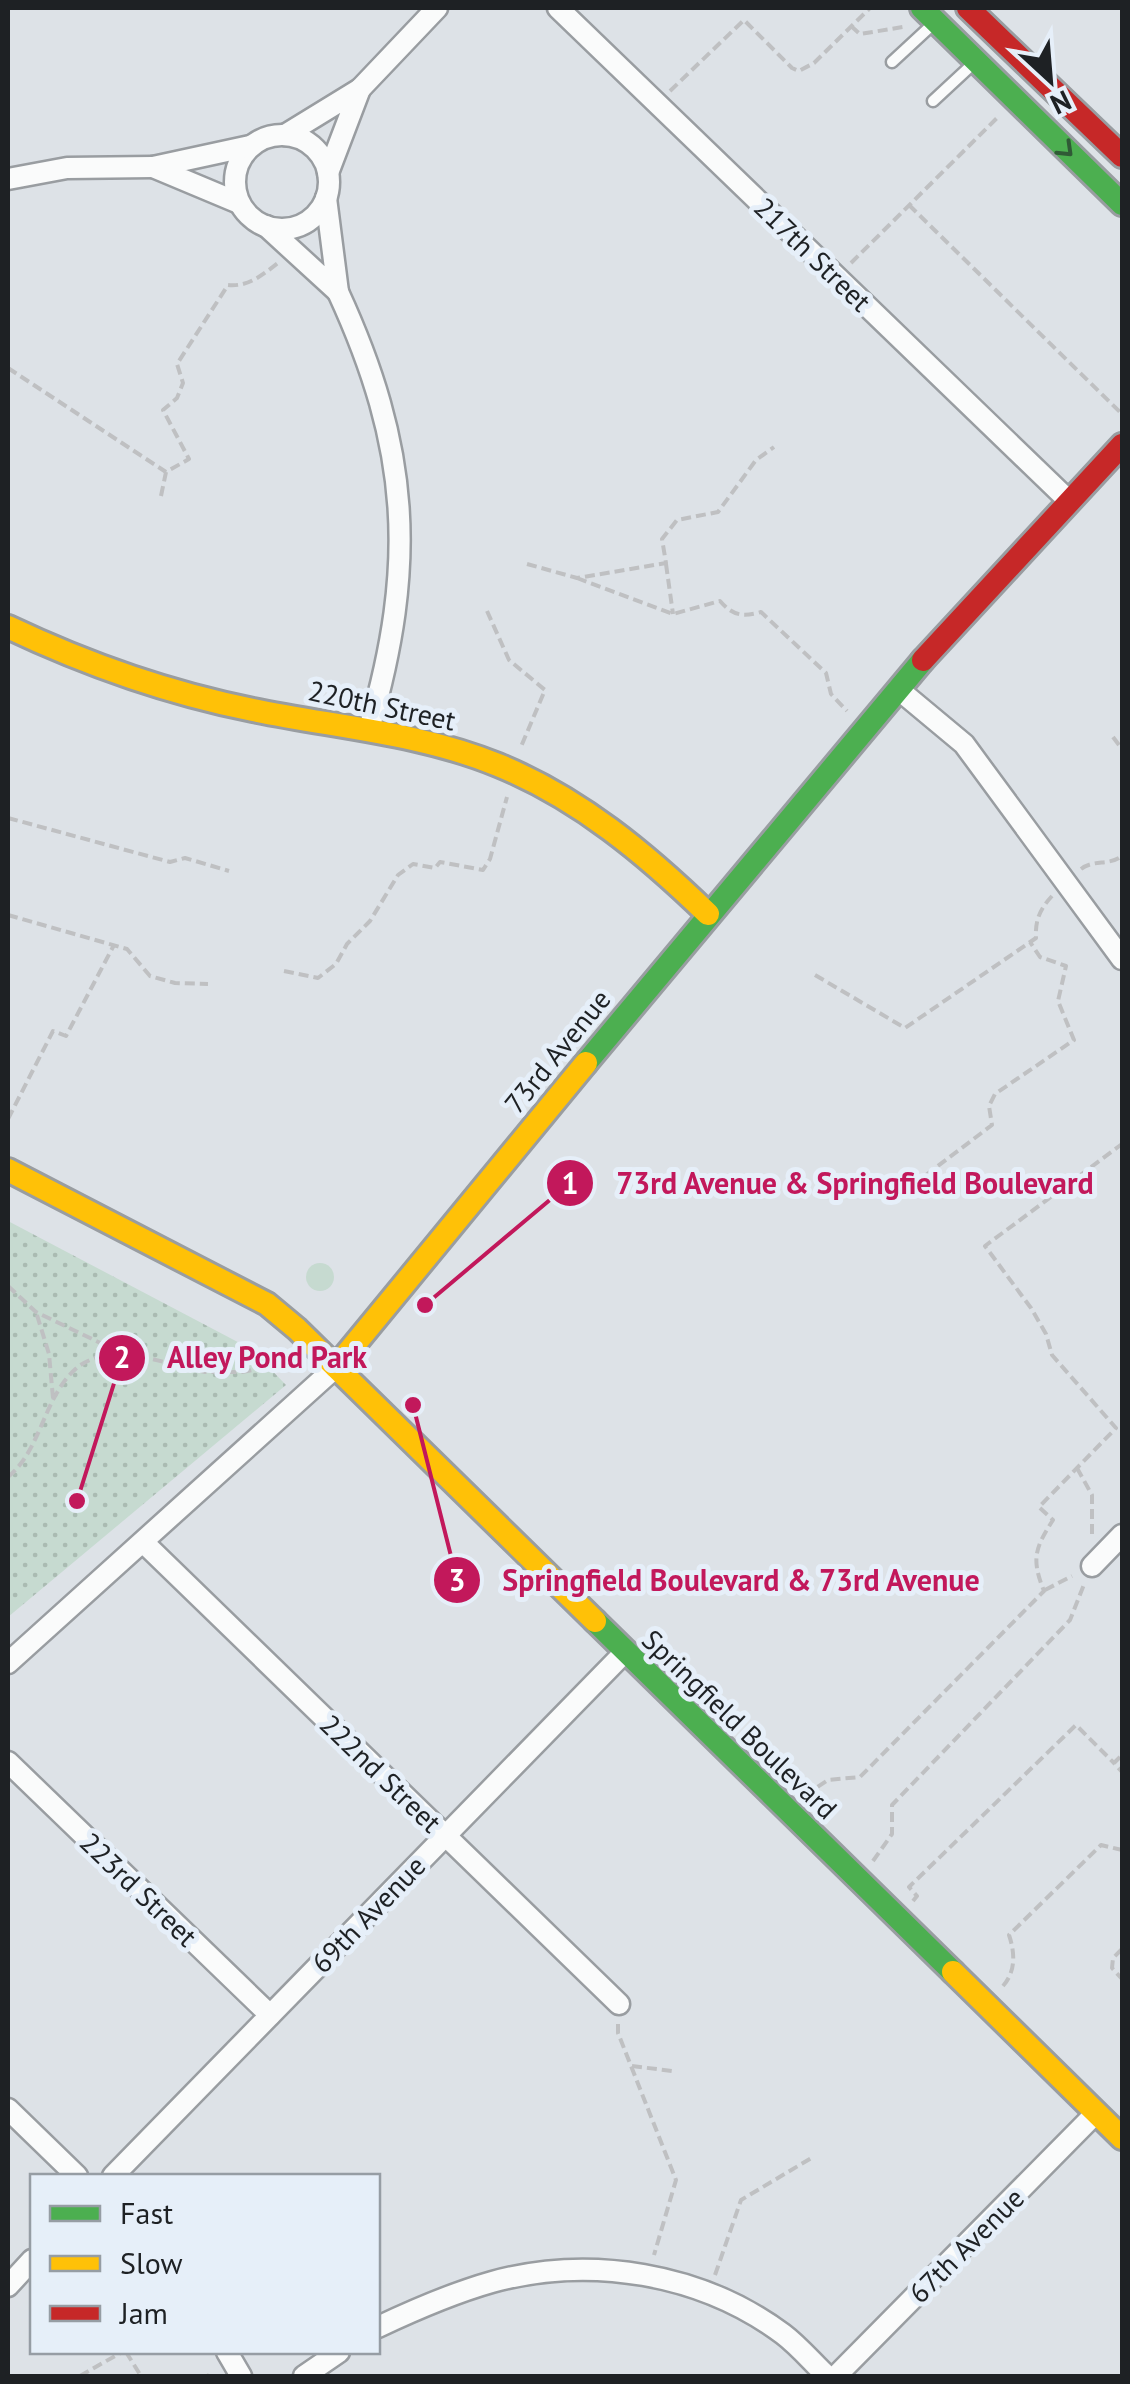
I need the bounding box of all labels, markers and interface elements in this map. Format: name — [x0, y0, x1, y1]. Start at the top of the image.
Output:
north arrow — [1000, 30, 1100, 130]
text: N — [1045, 82, 1078, 124]
one-way arrow — [1054, 138, 1072, 156]
street label: 217th Street — [747, 189, 880, 319]
street label: 220th Street — [305, 671, 459, 739]
street label: 73rd Avenue — [496, 981, 618, 1121]
callout: 73rd Avenue & Springfield Boulevard — [545, 1153, 1114, 1213]
text: 1 — [561, 1163, 579, 1202]
text: 73rd Avenue & Springfield Boulevard — [616, 1163, 1094, 1202]
callout: Alley Pond Park — [97, 1328, 388, 1388]
text: 2 — [113, 1337, 131, 1376]
text: Alley Pond Park — [167, 1337, 367, 1376]
callout: Springfield Boulevard & 73rd Avenue — [432, 1550, 1000, 1610]
text: 3 — [448, 1560, 466, 1599]
text: Springfield Boulevard & 73rd Avenue — [502, 1560, 980, 1599]
street label: Springfield Boulevard — [634, 1621, 846, 1827]
street label: 222nd Street — [312, 1706, 450, 1841]
street label: 223rd Street — [72, 1824, 206, 1955]
street label: 69th Avenue — [303, 1847, 433, 1981]
legend — [30, 2174, 380, 2354]
street label: 67th Avenue — [900, 2179, 1032, 2311]
text: Fast — [120, 2193, 173, 2232]
text: Slow — [120, 2243, 183, 2282]
text: Jam — [118, 2293, 168, 2332]

